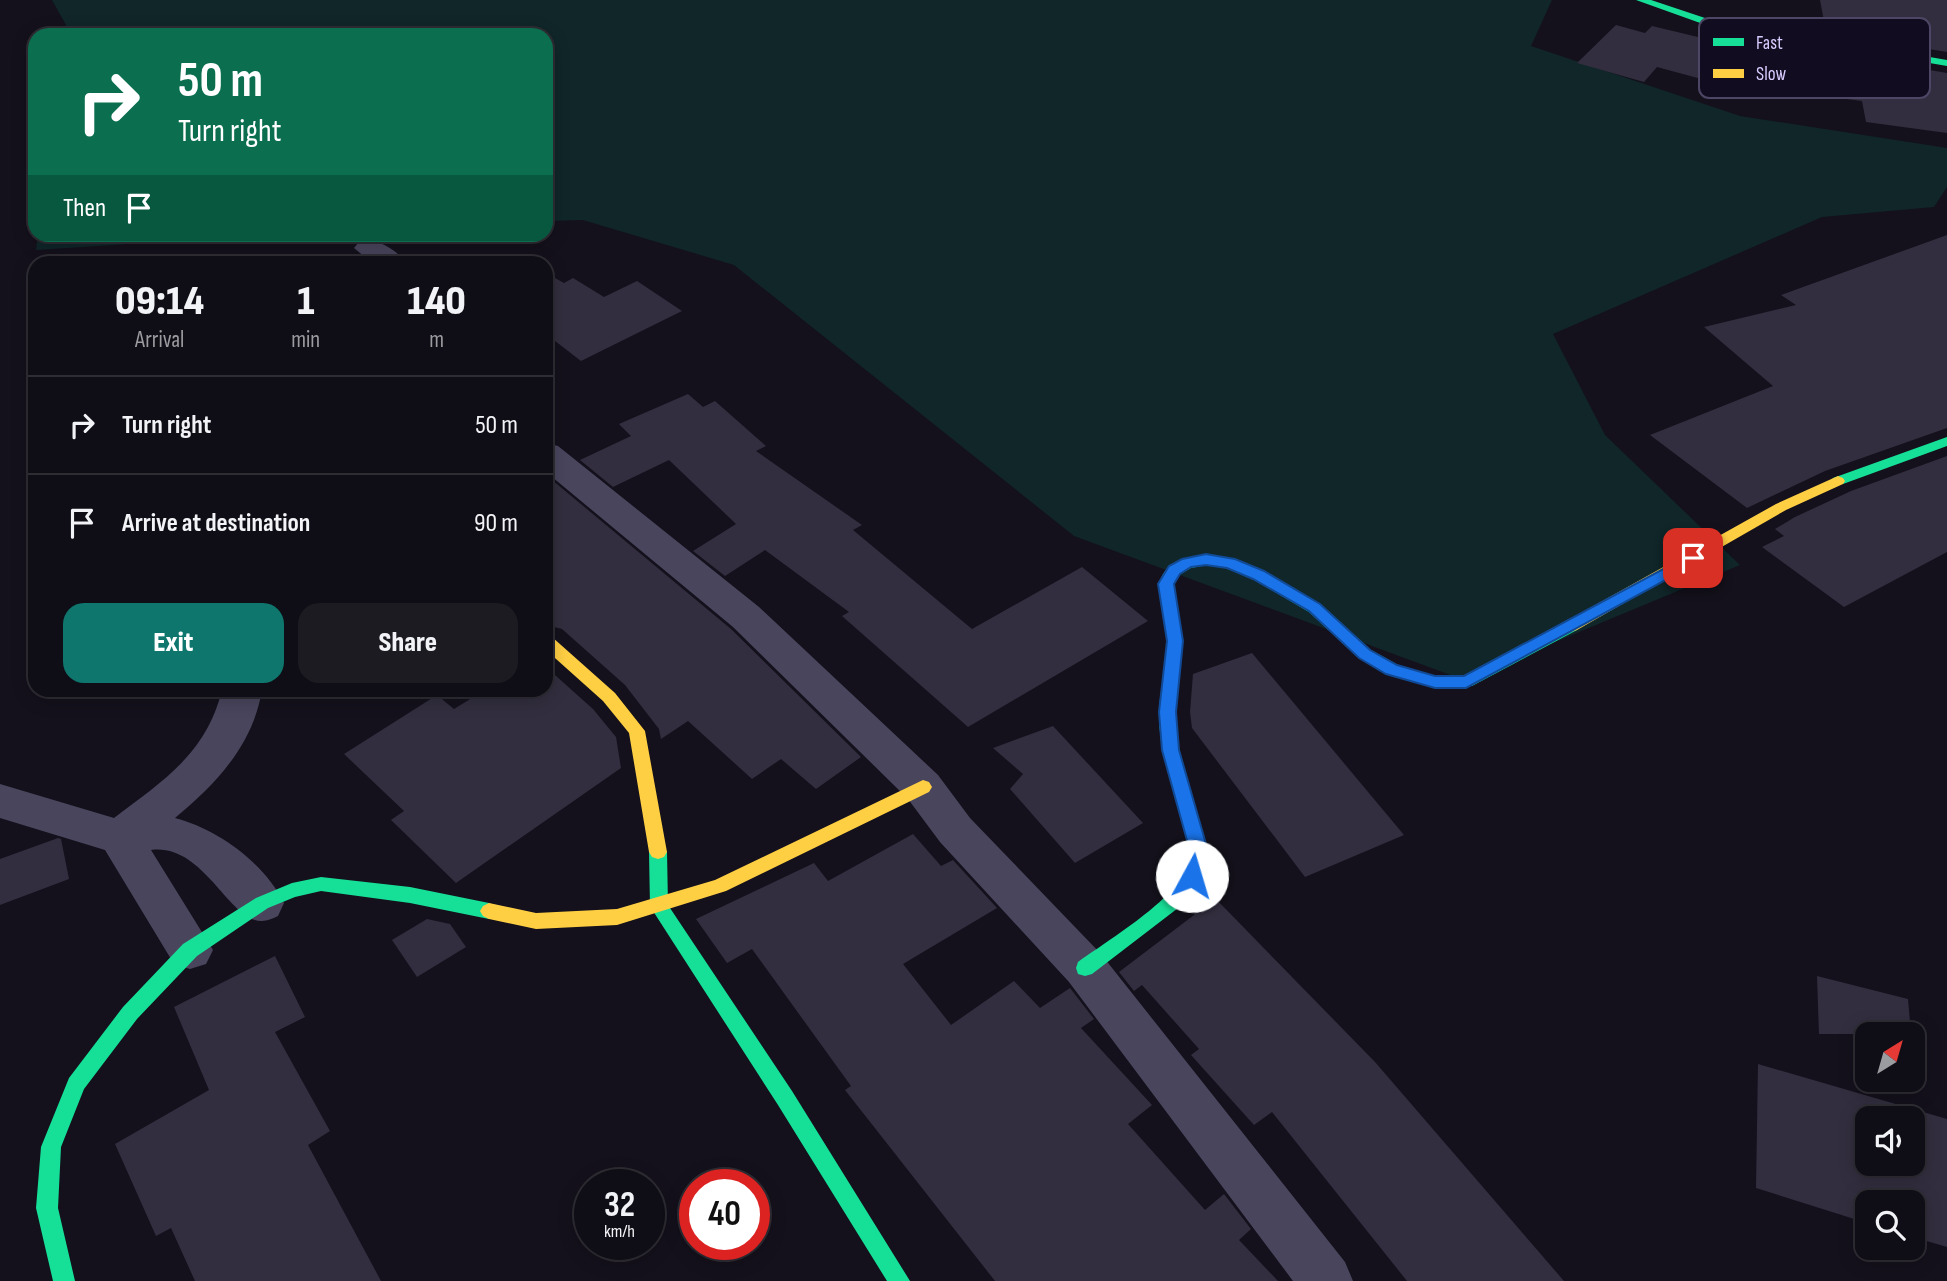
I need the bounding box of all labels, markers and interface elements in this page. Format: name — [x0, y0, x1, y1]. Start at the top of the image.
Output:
legend — [1699, 18, 1930, 98]
text: Fast — [1756, 32, 1783, 55]
text: 50 m — [178, 52, 263, 111]
icon: right — [63, 56, 154, 147]
text: Slow — [1756, 63, 1786, 86]
text: Turn right — [178, 112, 282, 151]
icon: arrive — [120, 189, 158, 227]
text: Then — [63, 193, 106, 224]
text: 09:14 — [115, 276, 204, 327]
text: 1 — [297, 276, 314, 327]
text: 140 — [407, 276, 466, 327]
text: Arrival — [135, 326, 184, 354]
text: min — [291, 326, 320, 354]
text: m — [429, 326, 444, 354]
icon: right — [63, 406, 101, 444]
text: Turn right — [122, 410, 211, 441]
text: 50 m — [475, 410, 518, 441]
icon: arrive — [63, 504, 101, 542]
text: Arrive at destination — [122, 508, 310, 539]
text: 90 m — [474, 508, 518, 539]
pin — [1663, 528, 1723, 588]
icon: arrive — [1674, 539, 1712, 577]
button: Exit — [63, 603, 284, 683]
button: Share — [298, 603, 518, 683]
position arrow — [1155, 839, 1229, 913]
north arrow — [1855, 1022, 1925, 1092]
map controls — [1855, 1022, 1925, 1260]
button: sound — [1855, 1106, 1925, 1176]
speed limit sign: 40 — [679, 1169, 770, 1260]
text: 32 — [604, 1184, 635, 1227]
button: search — [1855, 1190, 1925, 1260]
text: km/h — [604, 1221, 635, 1242]

